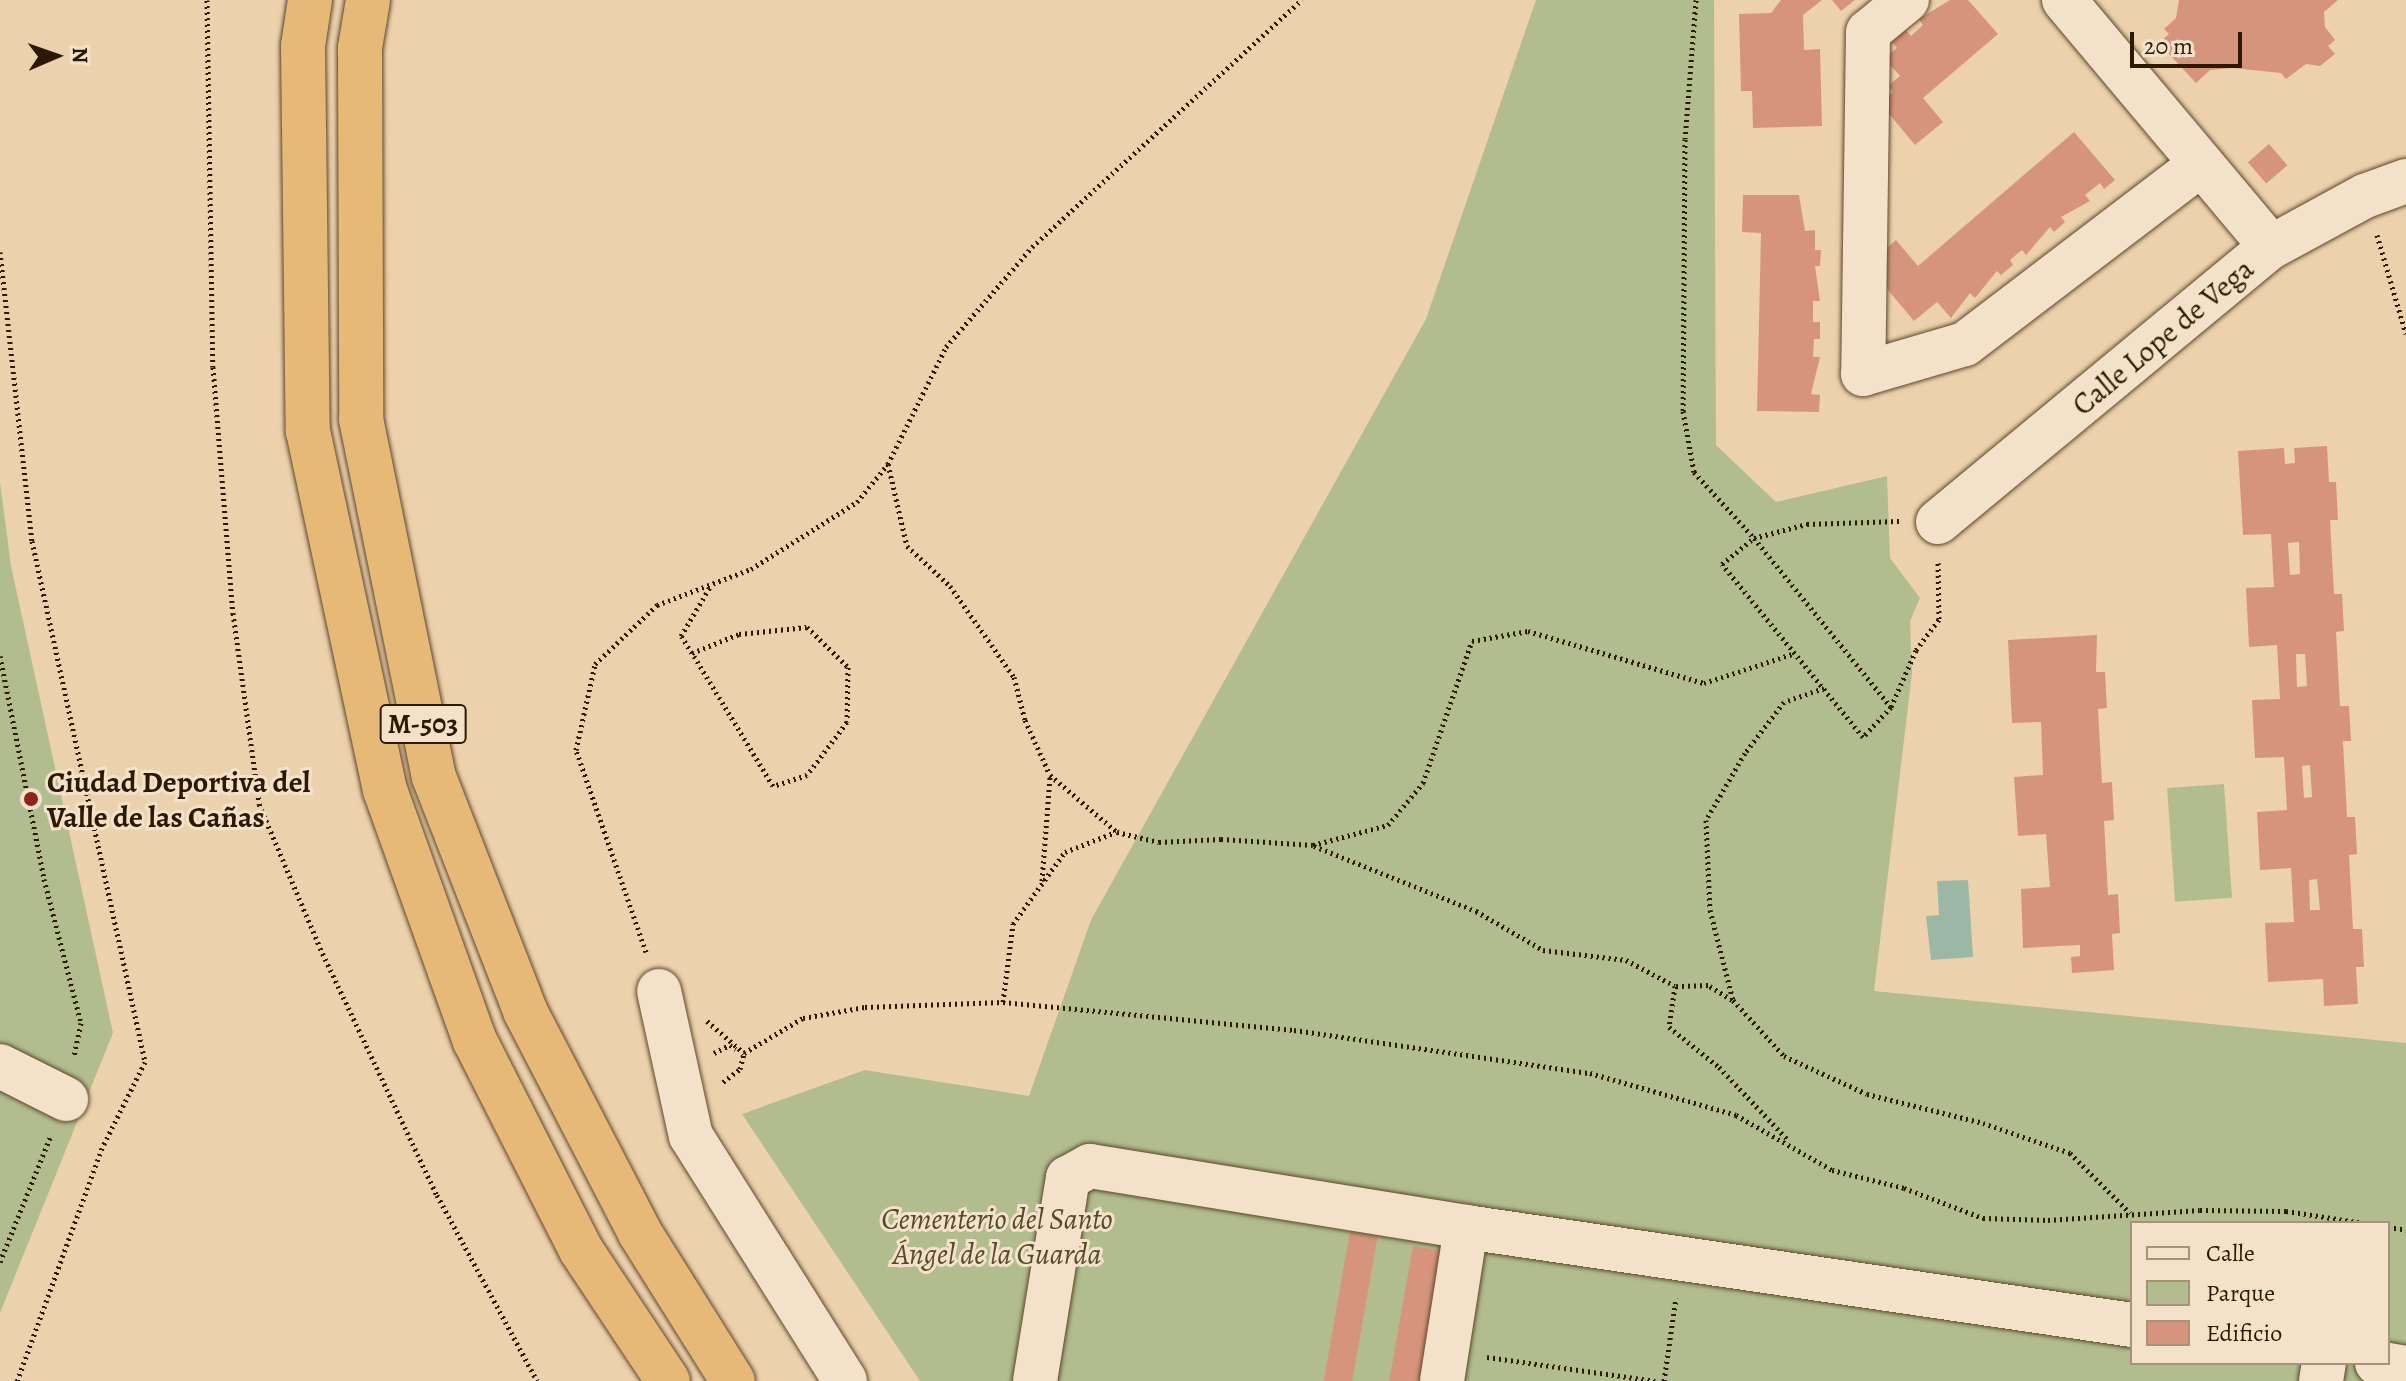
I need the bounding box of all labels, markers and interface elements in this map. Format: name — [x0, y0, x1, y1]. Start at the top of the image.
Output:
north arrow — [16, 16, 96, 96]
scale bar — [2134, 16, 2246, 66]
text: 20 m — [2144, 30, 2193, 62]
text: N — [65, 47, 95, 64]
street label: Calle Lope de Vega — [2065, 251, 2261, 423]
road number: M-503 — [379, 700, 467, 748]
place label: Ciudad Deportiva del Valle de las Cañas — [47, 764, 310, 834]
marker: Ciudad Deportiva del Valle de las Cañas — [22, 790, 40, 808]
park label: Cementerio del Santo Ángel de la Guarda — [881, 1201, 1113, 1272]
legend — [2130, 1221, 2390, 1365]
text: Calle — [2206, 1237, 2255, 1269]
text: Parque — [2206, 1277, 2275, 1309]
text: Edificio — [2206, 1317, 2282, 1349]

